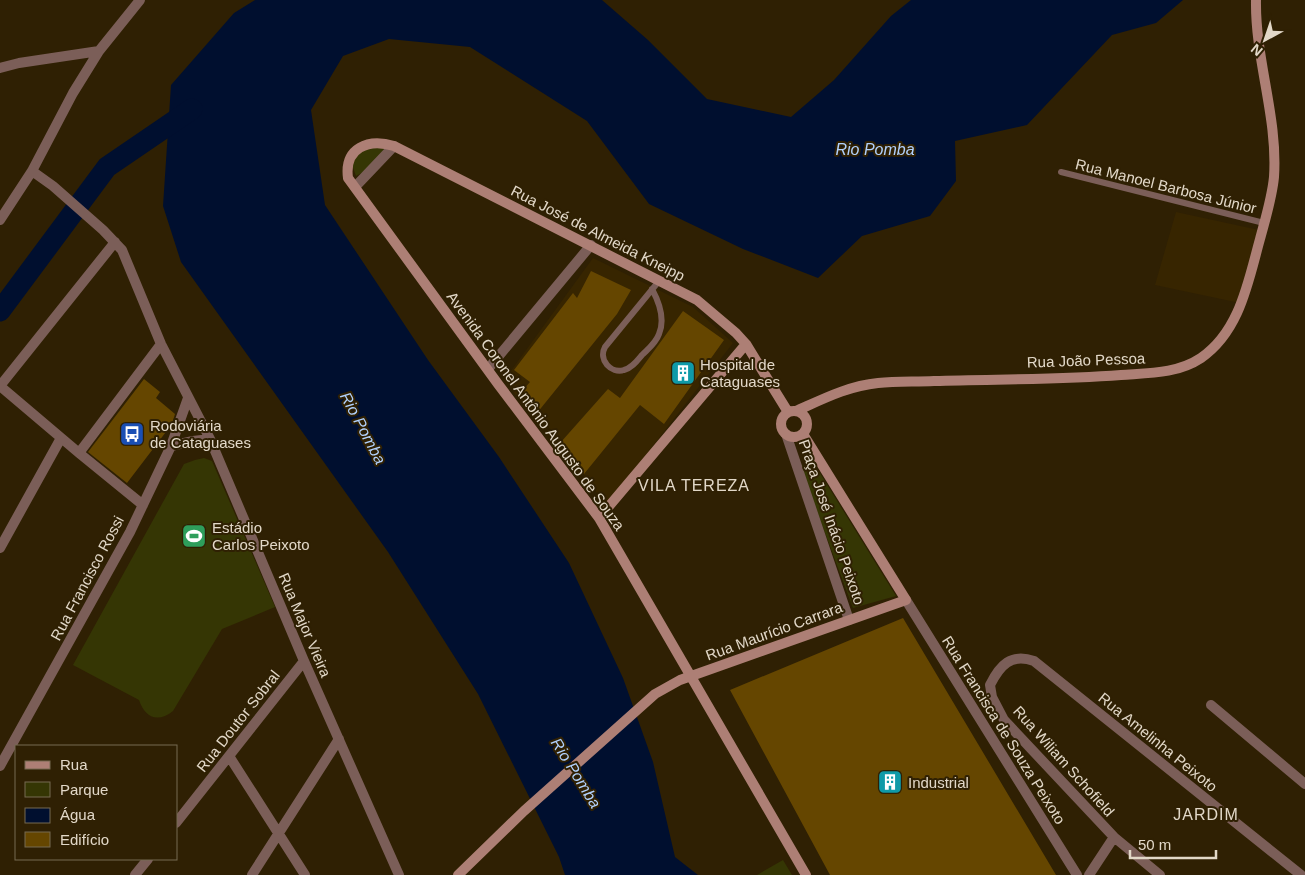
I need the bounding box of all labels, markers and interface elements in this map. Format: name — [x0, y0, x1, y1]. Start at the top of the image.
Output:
north arrow — [1240, 15, 1290, 65]
text: N — [1248, 41, 1266, 59]
water label: Rio Pomba — [835, 141, 915, 158]
street label: Rua Manoel Barbosa Júnior — [1074, 155, 1258, 217]
street label: Rua José de Almeida Kneipp — [508, 182, 688, 284]
street label: Avenida Coronel Antônio Augusto de Souza — [444, 288, 629, 534]
street label: Rua João Pessoa — [1027, 349, 1146, 371]
place label: Hospital de Cataguases — [700, 356, 780, 390]
building icon: Hospital de Cataguases — [670, 360, 696, 386]
water label: Rio Pomba — [337, 389, 389, 467]
place label: Rodoviária de Cataguases — [150, 417, 251, 451]
bus stop icon: Rodoviária de Cataguases — [119, 421, 145, 447]
street label: Praça José Inácio Peixoto — [796, 437, 868, 607]
district label: VILA TEREZA — [638, 477, 750, 494]
street label: Rua Francisco Rossi — [47, 513, 127, 643]
place label: Estádio Carlos Peixoto — [212, 519, 310, 553]
sports icon: Estádio Carlos Peixoto — [181, 523, 207, 549]
street label: Rua Major Vieira — [275, 570, 335, 680]
street label: Rua Maurício Carrara — [703, 598, 845, 664]
street label: Rua Francisca de Souza Peixoto — [939, 633, 1069, 827]
street label: Rua Doutor Sobral — [193, 667, 283, 775]
street label: Rua Amelinha Peixoto — [1095, 689, 1221, 795]
street label: Rua Wiliam Schofield — [1010, 702, 1118, 820]
water label: Rio Pomba — [548, 735, 604, 811]
legend — [15, 745, 178, 860]
text: Rua — [60, 756, 88, 773]
building icon: Industrial — [877, 769, 903, 795]
place label: Industrial — [908, 774, 969, 791]
text: Parque — [60, 781, 108, 798]
text: Água — [60, 806, 96, 823]
district label: JARDIM — [1173, 806, 1239, 823]
scale bar — [1130, 828, 1216, 860]
text: Edifício — [60, 831, 109, 848]
text: 50 m — [1138, 836, 1171, 853]

